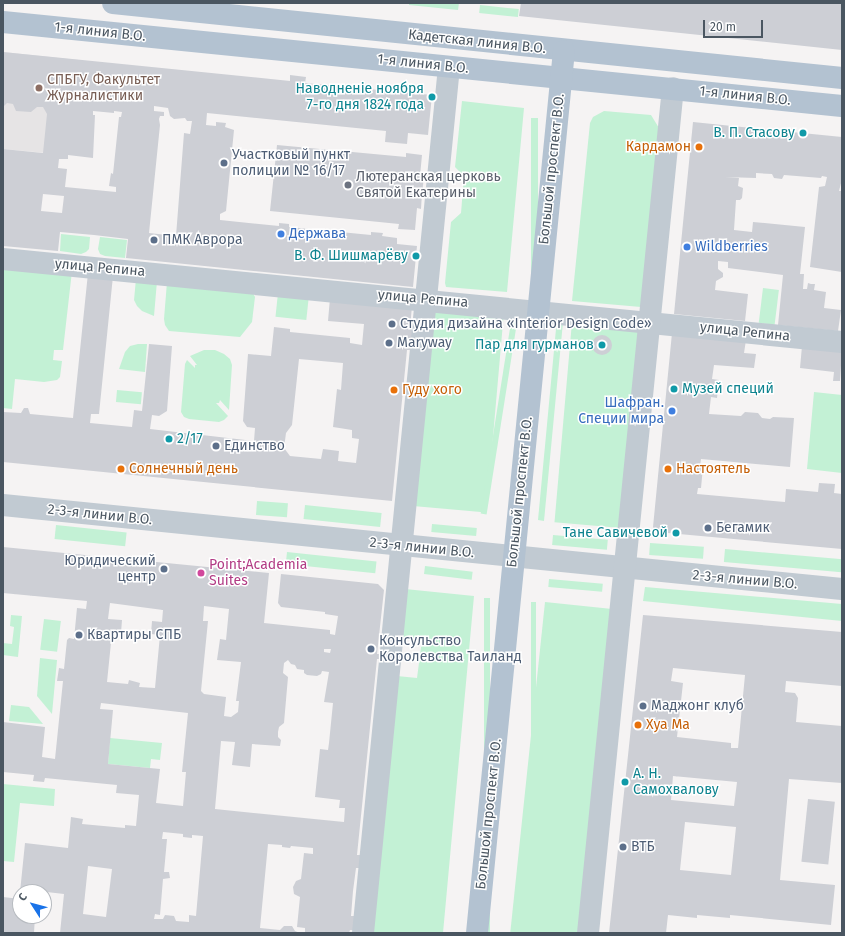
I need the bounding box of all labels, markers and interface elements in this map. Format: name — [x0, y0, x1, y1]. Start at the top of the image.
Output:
scale bar — [705, 12, 765, 38]
street label: 1-я линия В.О. — [53, 19, 147, 45]
text: 20 m — [710, 20, 736, 34]
street label: Кадетская линия В.О. — [407, 26, 547, 58]
street label: 1-я линия В.О. — [376, 51, 470, 77]
place label: СПБГУ, Факультет Журналистики — [47, 72, 160, 104]
place label: Наводненiе ноября 7-го дня 1824 года — [296, 81, 424, 114]
marker: СПБГУ, Факультет Журналистики — [34, 83, 44, 93]
street label: 1-я линия В.О. — [698, 83, 792, 109]
marker: Наводненiе ноября 7-го дня 1824 года — [427, 92, 437, 102]
street label: Большой проспект В.О. — [536, 93, 568, 245]
place label: В. П. Стасову — [713, 125, 795, 141]
marker: В. П. Стасову — [798, 128, 808, 138]
place label: Кардамон — [626, 139, 691, 155]
marker: Кардамон — [694, 142, 704, 152]
place label: Участковый пункт полиции № 16/17 — [232, 147, 350, 180]
marker: Участковый пункт полиции № 16/17 — [219, 158, 229, 168]
place label: Лютеранская церковь Святой Екатерины — [356, 169, 501, 202]
marker: Лютеранская церковь Святой Екатерины — [343, 180, 353, 190]
place label: Держава — [289, 226, 346, 242]
marker: Держава — [276, 229, 286, 239]
place label: ПМК Аврора — [162, 232, 242, 248]
marker: ПМК Аврора — [149, 235, 159, 245]
place label: Wildberries — [695, 239, 768, 255]
marker: Wildberries — [682, 242, 692, 252]
place label: В. Ф. Шишмарёву — [294, 248, 408, 264]
marker: В. Ф. Шишмарёву — [411, 251, 421, 261]
street label: улица Репина — [54, 256, 146, 280]
street label: улица Репина — [377, 287, 469, 311]
place label: Студия дизайна «Interior Design Code» — [400, 316, 652, 332]
marker: Студия дизайна «Interior Design Code» — [387, 319, 397, 329]
street label: улица Репина — [699, 319, 791, 345]
place label: Maryway — [397, 335, 452, 351]
place label: Пар для гурманов — [475, 337, 594, 353]
marker: Maryway — [384, 338, 394, 348]
marker: Пар для гурманов — [597, 340, 607, 350]
place label: Музей специй — [682, 381, 774, 397]
place label: Гуду хого — [402, 382, 462, 398]
marker: Музей специй — [669, 384, 679, 394]
marker: Гуду хого — [389, 385, 399, 395]
place label: Шафран. Специи мира — [578, 395, 664, 428]
marker: Шафран. Специи мира — [667, 406, 677, 416]
street label: Большой проспект В.О. — [504, 416, 536, 568]
place label: 2/17 — [177, 431, 203, 447]
marker: 2/17 — [164, 434, 174, 444]
place label: Единство — [224, 438, 285, 454]
marker: Единство — [211, 441, 221, 451]
place label: Солнечный день — [129, 461, 238, 477]
place label: Настоятель — [676, 461, 750, 477]
marker: Солнечный день — [116, 464, 126, 474]
marker: Настоятель — [663, 464, 673, 474]
street label: 2-3-я линии В.О. — [47, 501, 153, 529]
place label: Бегамик — [716, 520, 770, 536]
marker: Бегамик — [703, 523, 713, 533]
place label: Тане Савичевой — [563, 525, 668, 541]
marker: Тане Савичевой — [671, 528, 681, 538]
street label: 2-3-я линии В.О. — [369, 534, 475, 562]
place label: Юридический центр — [64, 553, 156, 586]
place label: Point;Academia Suites — [209, 557, 307, 590]
marker: Юридический центр — [159, 564, 169, 574]
street label: 2-3-я линии В.О. — [692, 567, 798, 593]
marker: Point;Academia Suites — [196, 568, 206, 578]
place label: Квартиры СПБ — [87, 627, 181, 643]
marker: Квартиры СПБ — [74, 630, 84, 640]
place label: Консульство Королевства Таиланд — [379, 633, 522, 666]
marker: Консульство Королевства Таиланд — [366, 644, 376, 654]
place label: Маджонг клуб — [651, 698, 744, 714]
marker: Маджонг клуб — [638, 701, 648, 711]
place label: Хуа Ма — [646, 717, 690, 733]
marker: Хуа Ма — [633, 720, 643, 730]
street label: Большой проспект В.О. — [473, 738, 505, 890]
place label: А. Н. Самохвалову — [633, 766, 719, 798]
marker: А. Н. Самохвалову — [620, 777, 630, 787]
place label: ВТБ — [631, 839, 655, 855]
marker: ВТБ — [618, 842, 628, 852]
north arrow — [12, 884, 52, 924]
text: С — [16, 891, 30, 904]

